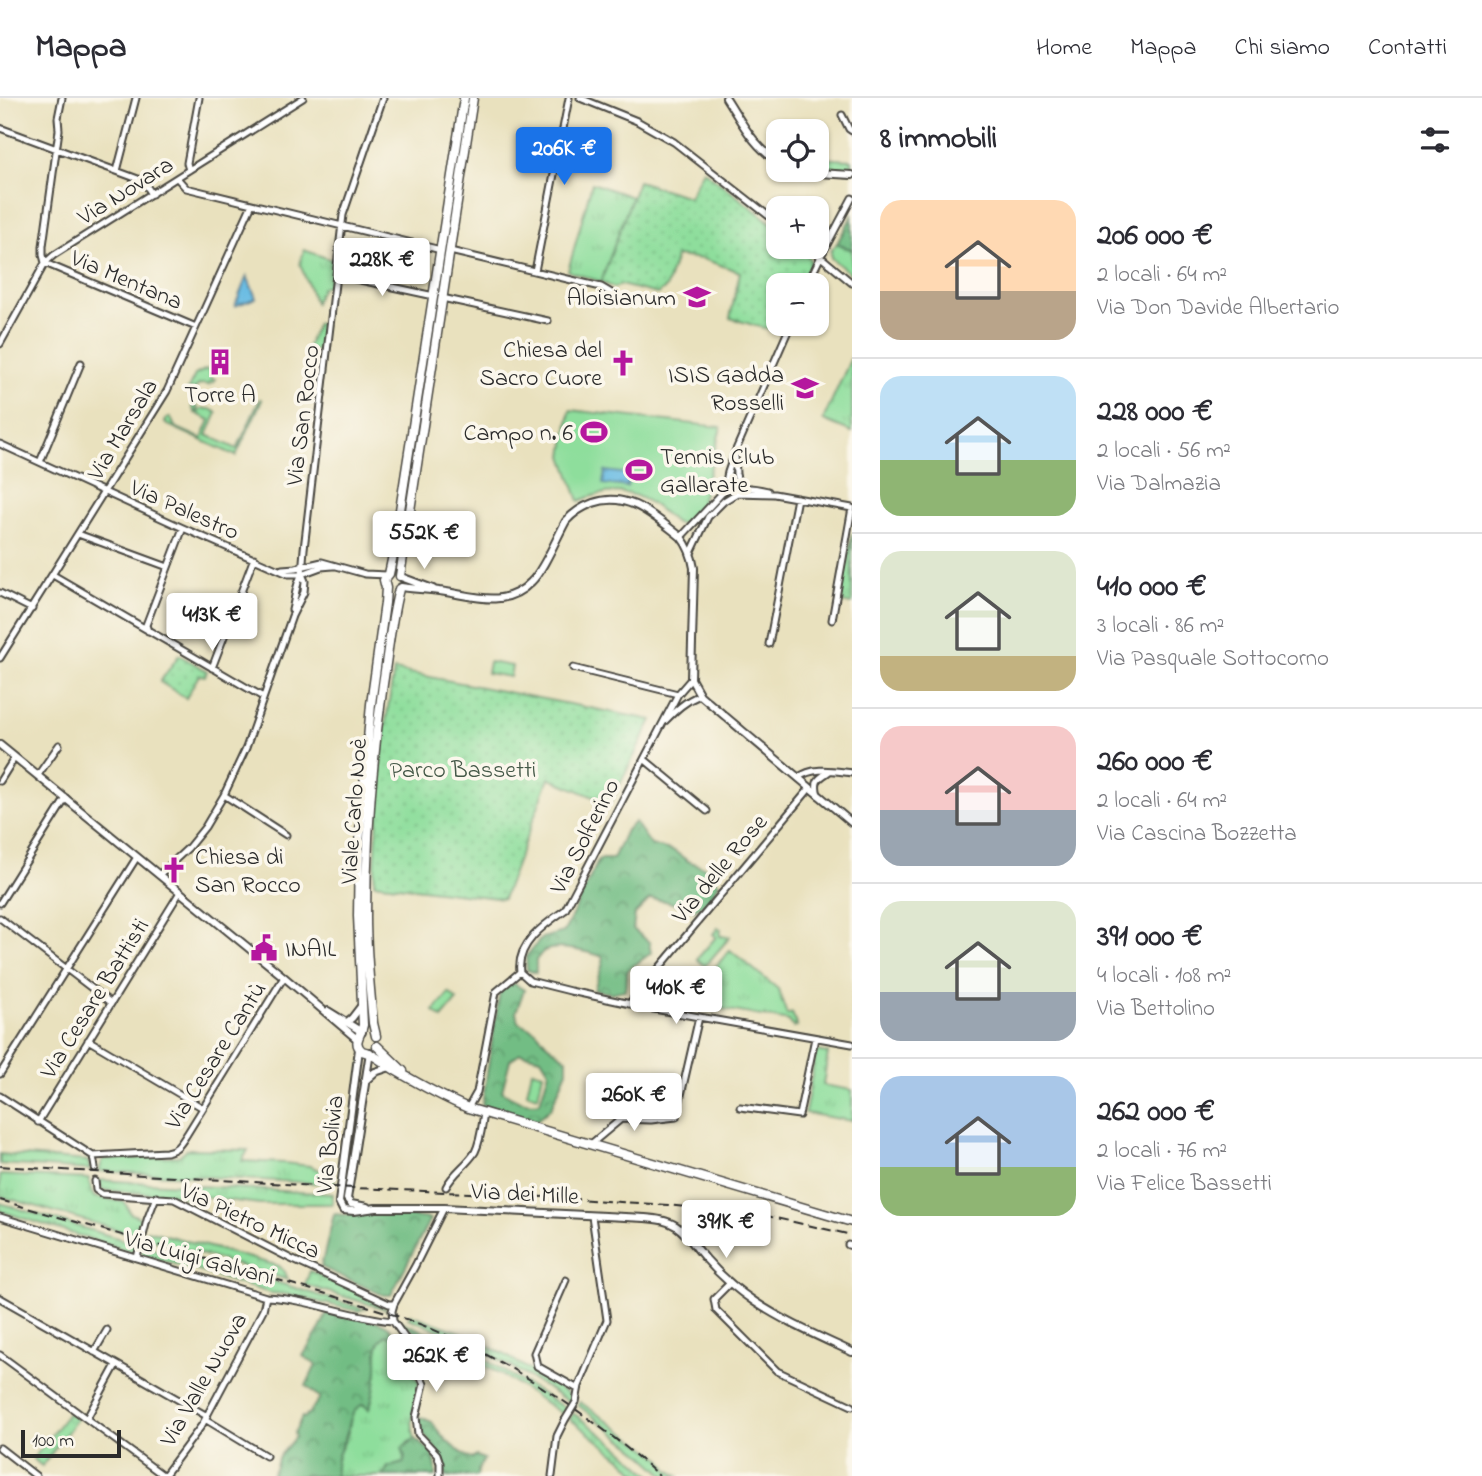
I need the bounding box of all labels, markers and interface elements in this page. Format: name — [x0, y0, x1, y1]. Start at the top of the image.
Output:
text: Mappa — [35, 24, 127, 72]
text: Home — [1036, 31, 1092, 66]
text: Mappa — [1130, 31, 1197, 66]
text: Chi siamo — [1235, 31, 1330, 66]
text: Contatti — [1368, 31, 1447, 66]
text: 8 immobili — [880, 118, 997, 162]
map controls — [766, 119, 829, 336]
button: locate — [766, 119, 829, 182]
icon: filters — [1416, 121, 1454, 159]
pin: 206K € — [507, 127, 621, 187]
text: 206K € — [532, 133, 596, 166]
street label: Via Novara — [71, 149, 181, 236]
button: + — [766, 196, 829, 259]
text: 206 000 € — [1097, 215, 1213, 259]
icon: home — [936, 228, 1020, 312]
pin: 228K € — [325, 238, 439, 298]
street label: Via Mentana — [64, 242, 188, 321]
text: 228K € — [350, 244, 414, 277]
text: 2 locali · 64 m² — [1097, 259, 1227, 292]
button: − — [766, 273, 829, 336]
place label: Aloisianum — [567, 282, 676, 317]
school or university icon: Aloisianum — [682, 282, 712, 312]
text: Via Don Davide Albertario — [1097, 292, 1340, 325]
place label: Chiesa del Sacro Cuore — [480, 334, 602, 397]
street label: Via San Rocco — [278, 343, 330, 489]
building icon: Torre A — [205, 347, 235, 377]
church icon: Chiesa del Sacro Cuore — [608, 348, 638, 378]
place label: ISIS Gadda Rosselli — [668, 359, 784, 422]
street label: Via Marsala — [80, 373, 168, 489]
school or university icon: ISIS Gadda Rosselli — [790, 373, 820, 403]
place label: Torre A — [184, 379, 256, 414]
text: 228 000 € — [1097, 391, 1213, 435]
icon: home — [936, 404, 1020, 488]
place label: Campo n. 6 — [463, 417, 573, 452]
sports icon: Campo n. 6 — [579, 417, 609, 447]
text: 2 locali · 56 m² — [1097, 435, 1231, 468]
place label: Tennis Club Gallarate — [660, 441, 775, 504]
sports icon: Tennis Club Gallarate — [624, 455, 654, 485]
text: Via Dalmazia — [1097, 468, 1221, 501]
street label: Via Palestro — [123, 471, 244, 551]
pin: 552K € — [367, 512, 481, 571]
text: 552K € — [389, 517, 459, 550]
text: 410 000 € — [1097, 566, 1207, 610]
icon: home — [936, 579, 1020, 663]
pin: 413K € — [155, 594, 269, 653]
text: 413K € — [182, 599, 242, 632]
text: 3 locali · 86 m² — [1097, 610, 1224, 643]
text: Via Pasquale Sottocorno — [1097, 643, 1329, 676]
street label: Viale Carlo Noè — [333, 737, 378, 886]
text: 260 000 € — [1097, 741, 1213, 785]
park label: Parco Bassetti — [390, 754, 536, 789]
icon: home — [936, 754, 1020, 838]
street label: Via Solferino — [542, 774, 630, 902]
text: 2 locali · 64 m² — [1097, 785, 1227, 818]
street label: Via delle Rose — [664, 807, 777, 933]
text: Via Cascina Bozzetta — [1097, 818, 1297, 851]
place label: Chiesa di San Rocco — [195, 841, 301, 904]
church icon: Chiesa di San Rocco — [159, 855, 189, 885]
street label: Via Cesare Battisti — [32, 912, 160, 1087]
text: 391 000 € — [1097, 916, 1203, 960]
icon: home — [936, 929, 1020, 1013]
public building icon: INAIL — [249, 933, 279, 963]
place label: INAIL — [285, 933, 336, 968]
text: 4 locali · 108 m² — [1097, 960, 1231, 993]
pin: 410K € — [619, 967, 733, 1026]
text: 410K € — [646, 972, 706, 1005]
street label: Via Cesare Cantù — [157, 975, 277, 1138]
text: Via Bettolino — [1097, 993, 1215, 1026]
pin: 260K € — [577, 1074, 691, 1133]
text: 260K € — [602, 1079, 666, 1112]
text: 262 000 € — [1097, 1091, 1215, 1135]
street label: Via Bolivia — [308, 1093, 355, 1196]
icon: home — [936, 1104, 1020, 1188]
text: 2 locali · 76 m² — [1097, 1135, 1227, 1168]
text: Via Felice Bassetti — [1097, 1168, 1272, 1201]
street label: Via Pietro Micca — [173, 1174, 326, 1270]
street label: Via dei Mille — [469, 1175, 580, 1216]
pin: 391K € — [669, 1200, 783, 1260]
text: 391K € — [698, 1206, 754, 1239]
street label: Via Luigi Galvani — [119, 1222, 278, 1296]
street label: Via Valle Nuova — [152, 1307, 258, 1455]
pin: 262K € — [379, 1334, 493, 1394]
text: 262K € — [403, 1340, 469, 1373]
scale bar — [21, 1427, 121, 1459]
text: 100 m — [32, 1428, 74, 1455]

